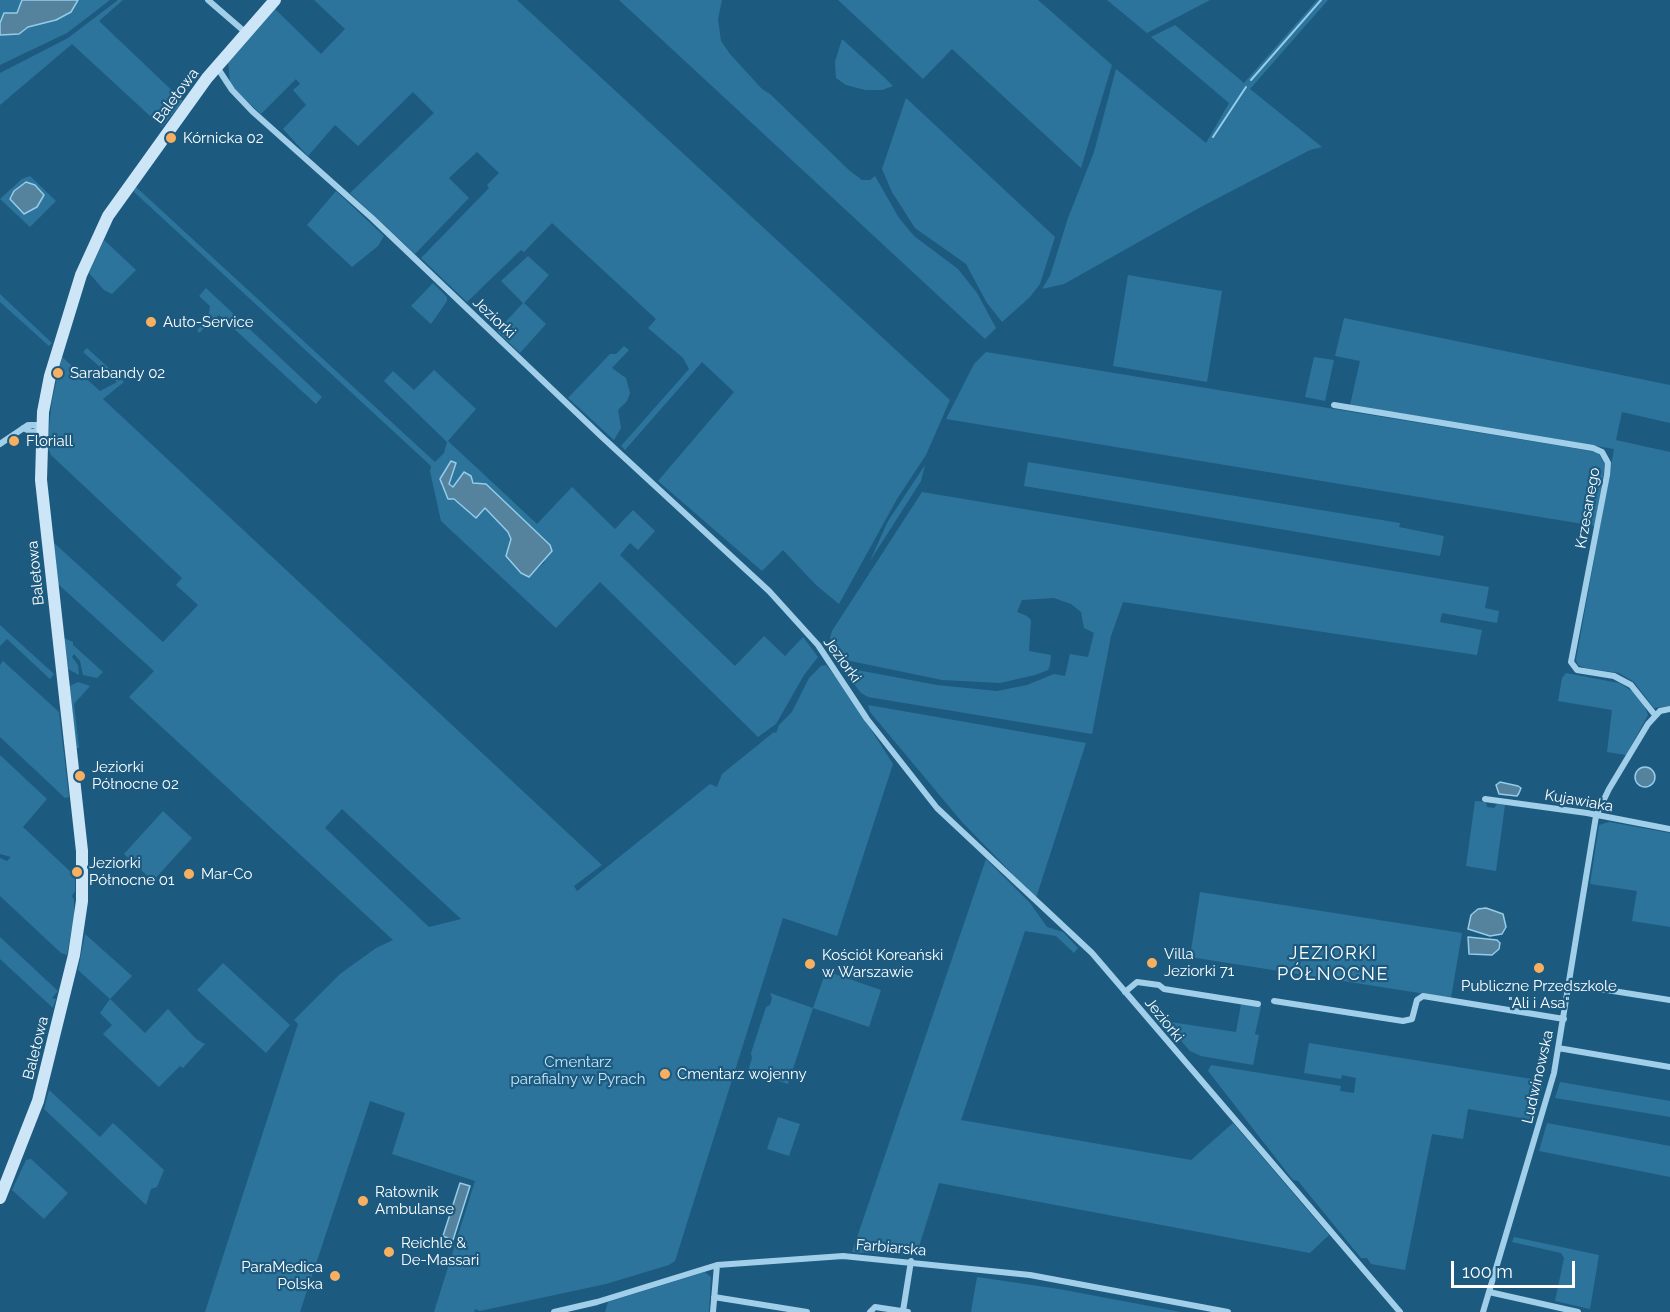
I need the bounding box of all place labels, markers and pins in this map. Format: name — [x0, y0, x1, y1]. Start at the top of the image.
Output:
place label: Kórnicka 02 — [183, 129, 264, 147]
marker: Kórnicka 02 — [164, 131, 178, 145]
place label: Auto-Service — [163, 313, 253, 331]
marker: Auto-Service — [144, 315, 158, 329]
place label: Sarabandy 02 — [70, 364, 165, 382]
marker: Sarabandy 02 — [51, 366, 65, 380]
place label: Floriall — [26, 432, 73, 450]
marker: Floriall — [7, 434, 21, 448]
place label: Jeziorki Północne 02 — [92, 758, 179, 793]
marker: Jeziorki Północne 02 — [73, 769, 87, 783]
place label: Jeziorki Północne 01 — [89, 854, 174, 889]
marker: Jeziorki Północne 01 — [70, 865, 84, 879]
place label: Mar-Co — [201, 865, 253, 883]
marker: Mar-Co — [182, 867, 196, 881]
place label: Villa Jeziorki 71 — [1164, 945, 1234, 980]
place label: Kościół Koreański w Warszawie — [822, 946, 943, 981]
marker: Villa Jeziorki 71 — [1145, 956, 1159, 970]
marker: Kościół Koreański w Warszawie — [803, 957, 817, 971]
marker: Publiczne Przedszkole "Ali i Asa" — [1532, 961, 1546, 975]
place label: Publiczne Przedszkole "Ali i Asa" — [1461, 977, 1617, 1012]
place label: Cmentarz wojenny — [677, 1065, 807, 1083]
marker: Cmentarz wojenny — [658, 1067, 672, 1081]
place label: Ratownik Ambulanse — [375, 1183, 454, 1218]
marker: Ratownik Ambulanse — [356, 1194, 370, 1208]
place label: Reichle & De-Massari — [401, 1234, 479, 1269]
marker: Reichle & De-Massari — [382, 1245, 396, 1259]
place label: ParaMedica Polska — [241, 1258, 323, 1293]
marker: ParaMedica Polska — [328, 1269, 342, 1283]

